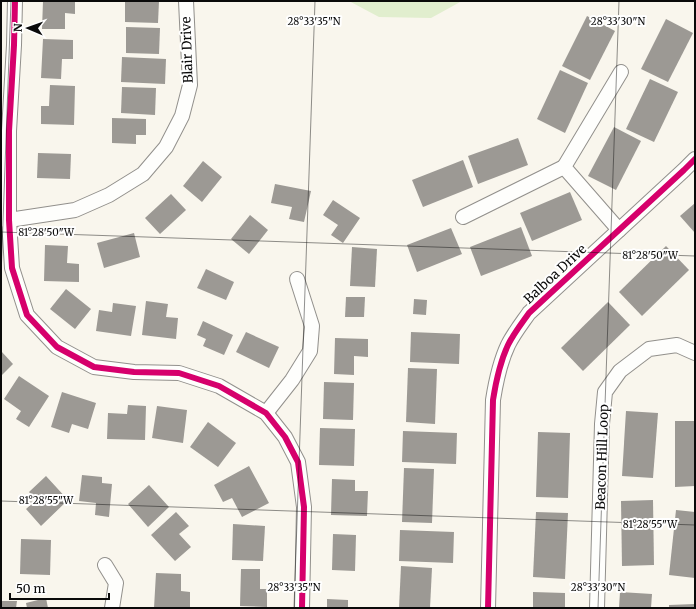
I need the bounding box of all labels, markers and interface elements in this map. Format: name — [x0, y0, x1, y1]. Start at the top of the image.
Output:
north arrow — [8, 8, 48, 48]
text: 28°33'35"N — [287, 15, 341, 28]
text: 28°33'30"N — [591, 15, 645, 28]
street label: Blair Drive — [177, 16, 197, 84]
text: N — [11, 23, 25, 32]
text: 81°28'50"W — [18, 226, 75, 239]
street label: Balboa Drive — [520, 240, 590, 307]
text: 81°28'50"W — [622, 249, 679, 262]
street label: Beacon Hill Loop — [592, 404, 612, 510]
text: 81°28'55"W — [19, 494, 74, 507]
text: 81°28'55"W — [623, 518, 678, 531]
scale bar — [10, 575, 109, 601]
text: 50 m — [16, 581, 45, 596]
text: 28°33'35"N — [267, 581, 321, 594]
text: 28°33'30"N — [571, 581, 625, 594]

